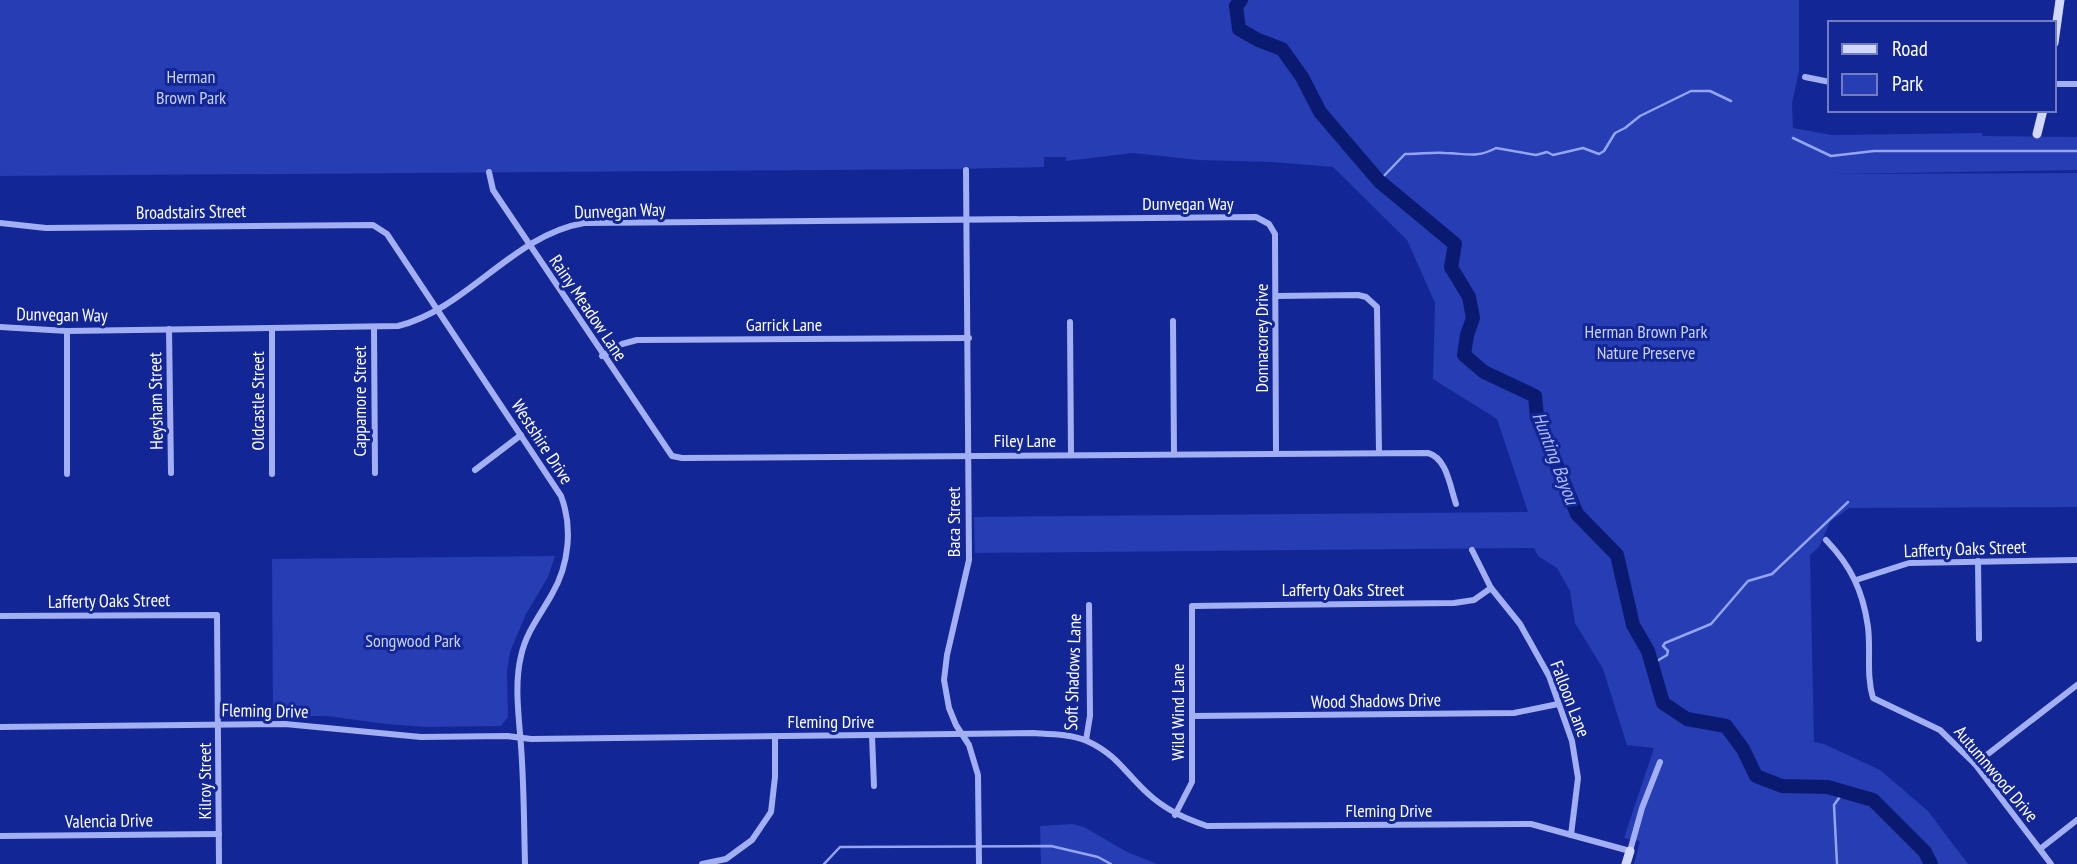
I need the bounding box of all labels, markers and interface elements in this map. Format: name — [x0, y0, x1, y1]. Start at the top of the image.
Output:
legend — [1828, 21, 2056, 112]
text: Road — [1892, 35, 1928, 62]
park label: Herman Brown Park — [156, 65, 226, 109]
text: Park — [1892, 70, 1923, 97]
street label: Dunvegan Way — [1142, 192, 1234, 215]
street label: Dunvegan Way — [574, 197, 666, 224]
street label: Broadstairs Street — [136, 199, 246, 224]
street label: Rainy Meadow Lane — [544, 250, 632, 365]
street label: Donnacorey Drive — [1250, 284, 1273, 392]
street label: Dunvegan Way — [16, 302, 108, 327]
street label: Garrick Lane — [746, 313, 822, 336]
park label: Herman Brown Park Nature Preserve — [1585, 320, 1707, 364]
street label: Cappamore Street — [348, 345, 371, 457]
street label: Oldcastle Street — [246, 351, 269, 451]
street label: Heysham Street — [143, 352, 168, 450]
street label: Westshire Drive — [506, 395, 578, 489]
water label: Hunting Bayou — [1527, 408, 1585, 509]
street label: Filey Lane — [994, 429, 1056, 452]
street label: Baca Street — [942, 487, 965, 557]
street label: Lafferty Oaks Street — [1903, 535, 2027, 562]
street label: Lafferty Oaks Street — [1282, 578, 1404, 601]
street label: Lafferty Oaks Street — [48, 588, 170, 613]
street label: Soft Shadows Lane — [1059, 613, 1086, 731]
park label: Songwood Park — [365, 629, 461, 652]
street label: Falloon Lane — [1545, 657, 1596, 740]
street label: Wild Wind Lane — [1166, 664, 1189, 760]
street label: Wood Shadows Drive — [1311, 688, 1441, 713]
street label: Fleming Drive — [221, 698, 309, 723]
street label: Fleming Drive — [788, 710, 874, 733]
street label: Autumnwood Drive — [1949, 721, 2043, 827]
street label: Kilroy Street — [193, 743, 216, 819]
street label: Fleming Drive — [1346, 799, 1432, 822]
street label: Valencia Drive — [64, 808, 153, 833]

